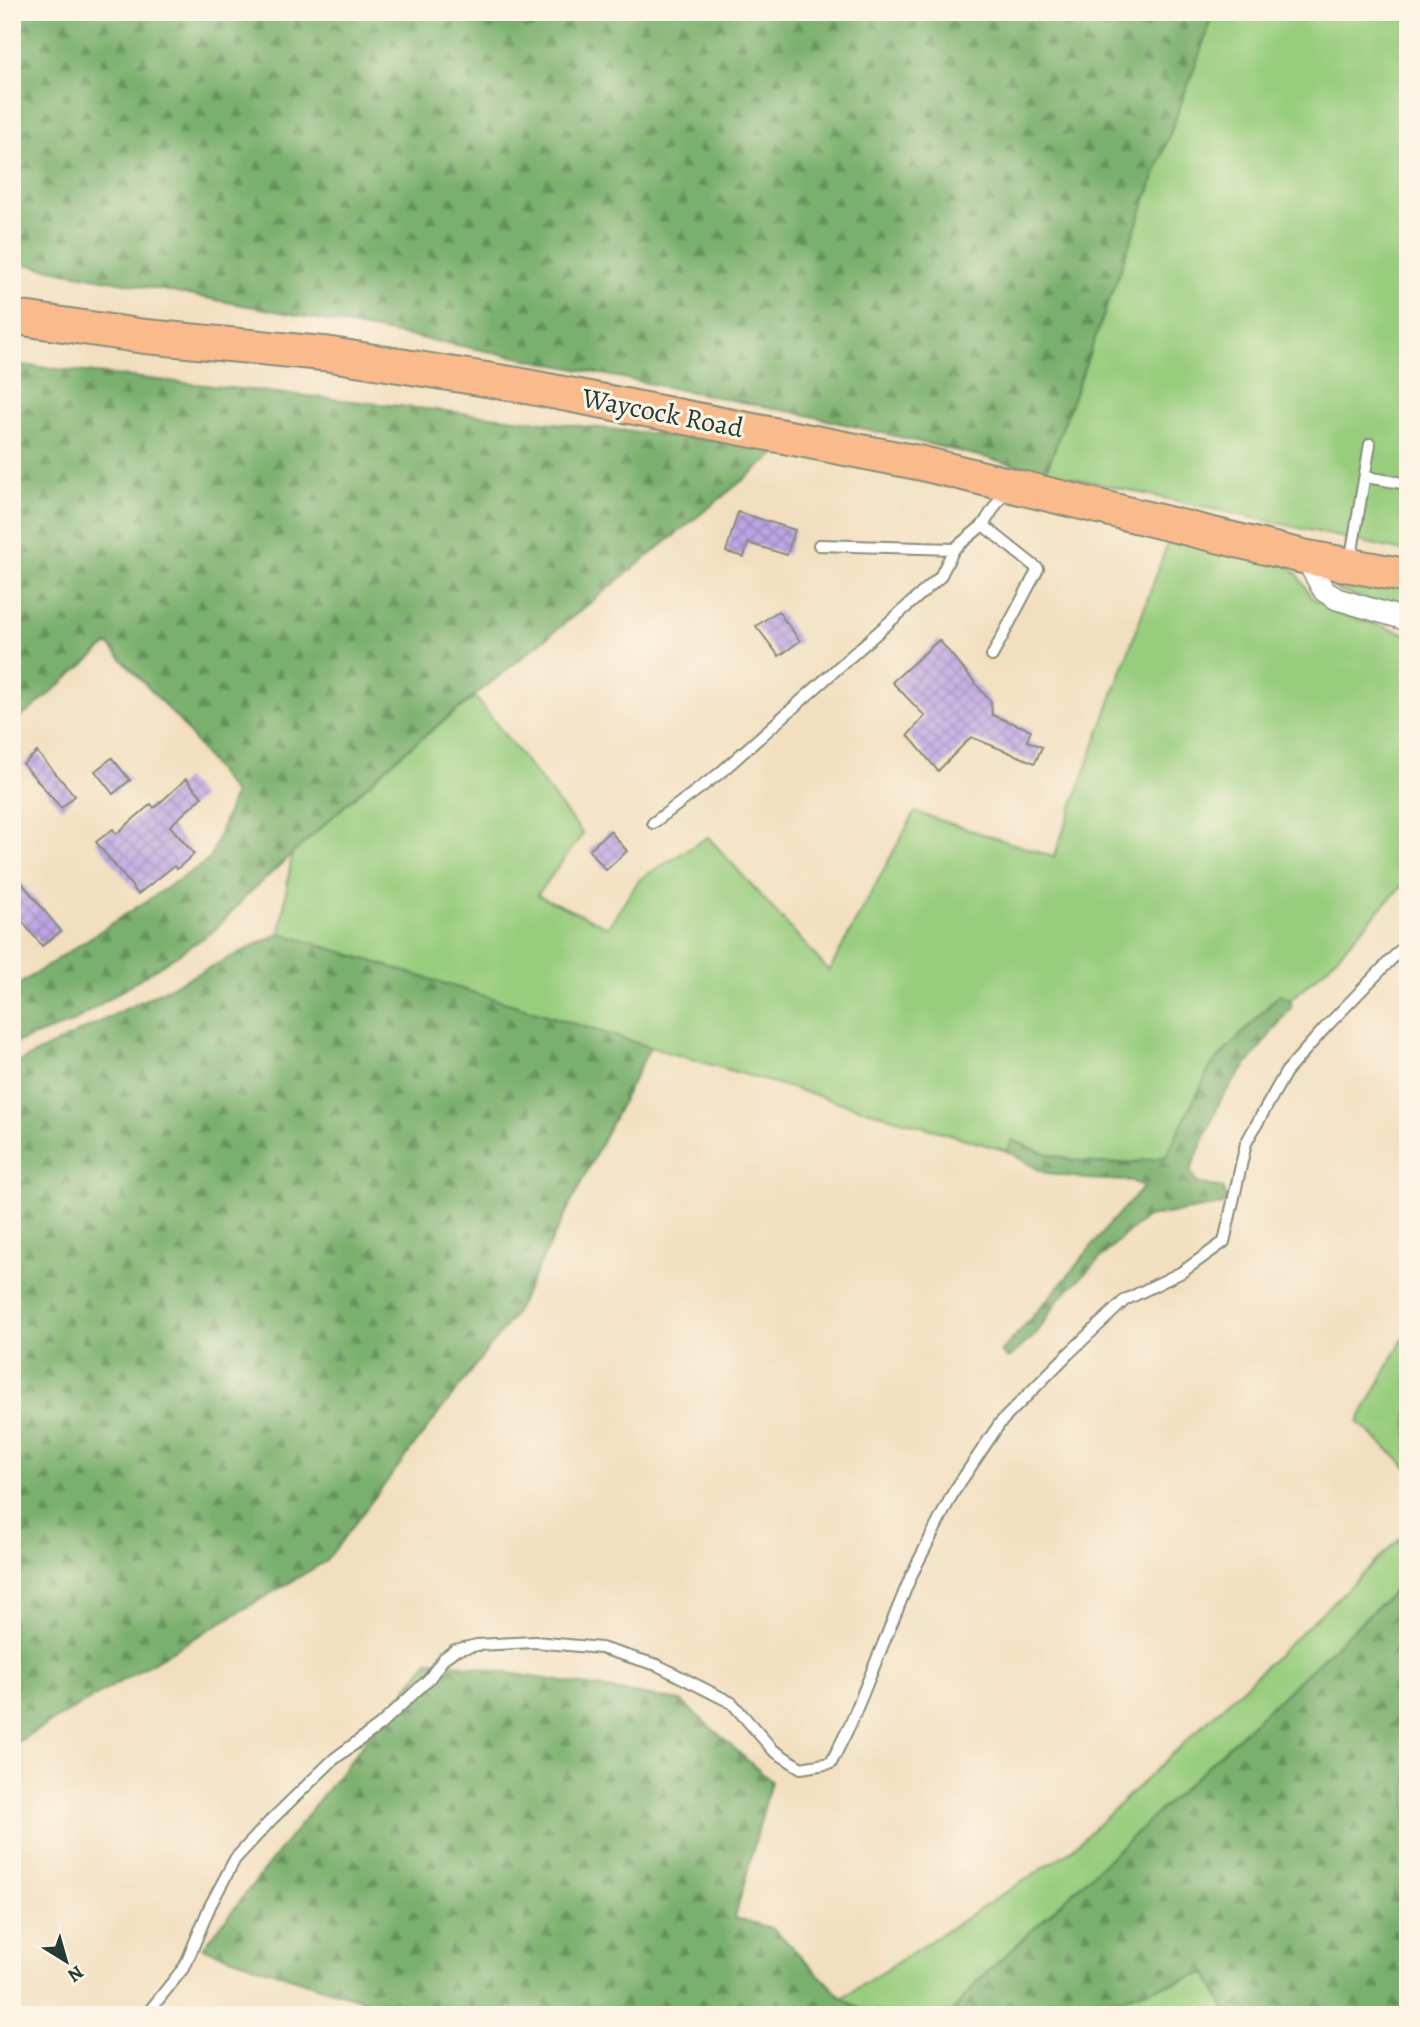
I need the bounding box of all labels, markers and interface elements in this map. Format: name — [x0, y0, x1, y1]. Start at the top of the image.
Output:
street label: Waycock Road — [578, 379, 748, 447]
north arrow — [32, 1926, 102, 1996]
text: N — [62, 1959, 89, 1988]

